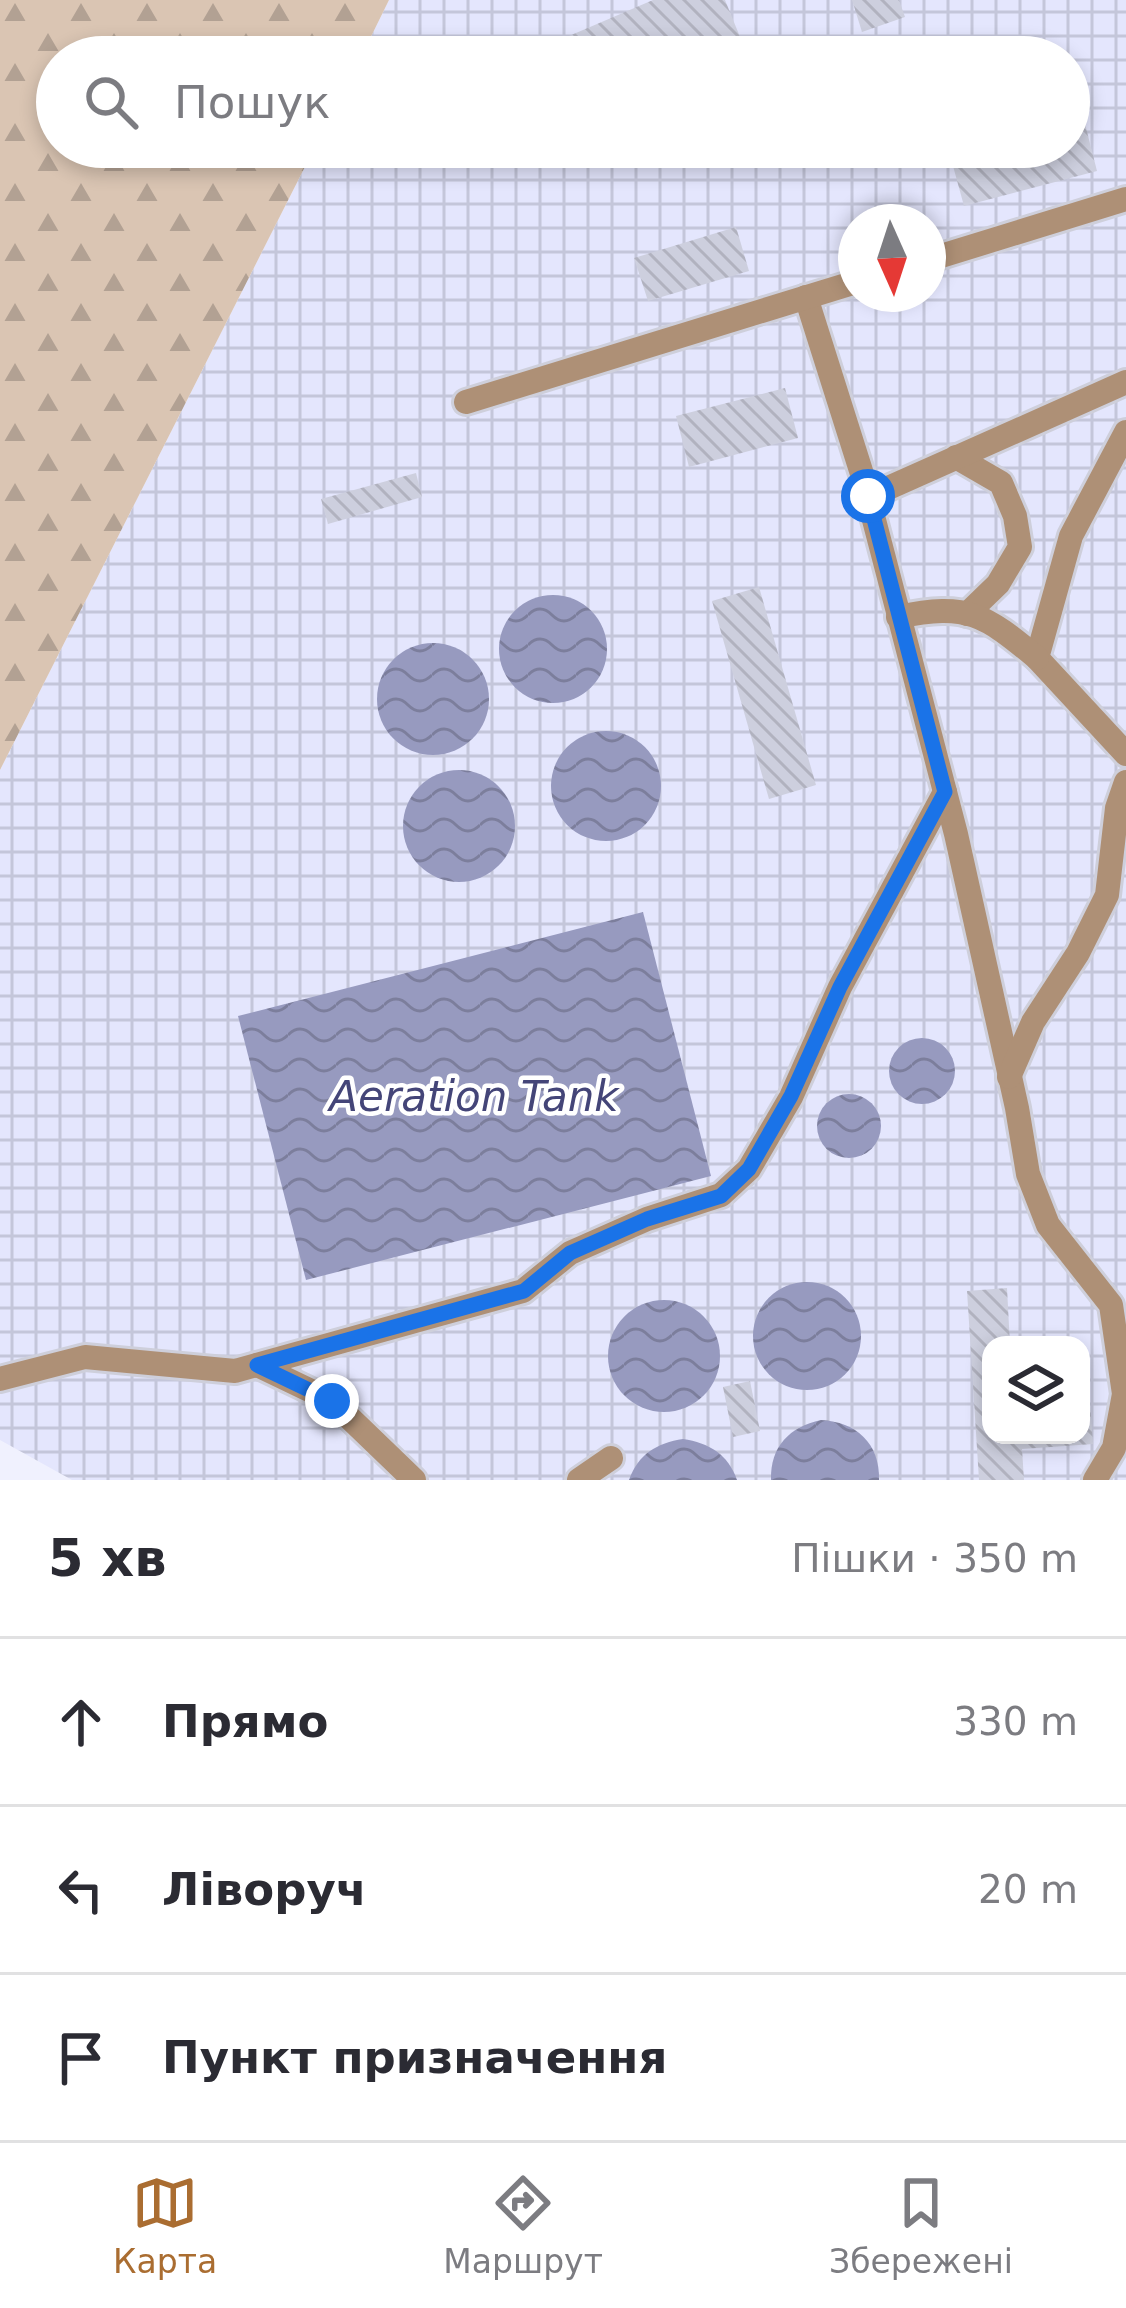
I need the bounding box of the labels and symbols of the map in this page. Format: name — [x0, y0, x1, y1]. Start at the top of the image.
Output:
north arrow — [838, 204, 946, 312]
route start — [841, 469, 895, 523]
water label: Aeration Tank — [326, 1072, 620, 1121]
route end — [305, 1374, 359, 1428]

